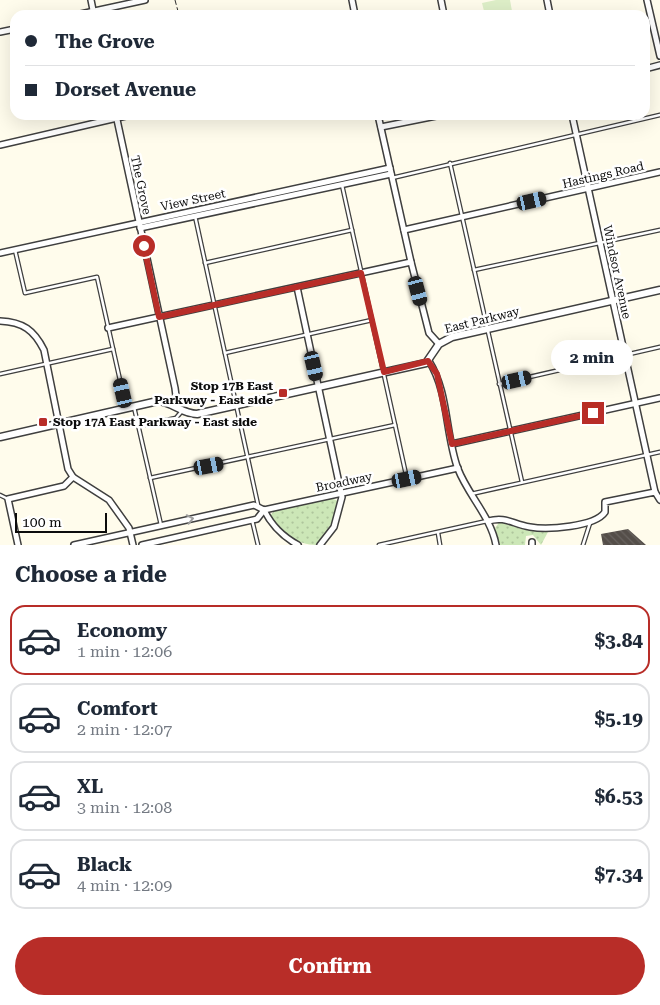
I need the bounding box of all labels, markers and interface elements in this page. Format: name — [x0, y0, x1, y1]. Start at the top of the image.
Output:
text: The Grove — [55, 30, 155, 53]
text: Dorset Avenue — [55, 78, 196, 101]
street label: The Grove — [128, 154, 154, 216]
street label: Hastings Road — [561, 159, 645, 191]
street label: View Street — [159, 186, 227, 214]
car — [515, 190, 548, 212]
street label: Windsor Avenue — [600, 224, 634, 321]
route start — [133, 235, 155, 257]
car — [406, 275, 429, 307]
street label: East Parkway — [443, 304, 522, 336]
callout: 2 min — [552, 340, 634, 376]
text: 2 min — [570, 348, 614, 367]
car — [303, 350, 324, 382]
car — [500, 369, 533, 391]
car — [112, 377, 133, 409]
place label: Stop 17B East Parkway - East side — [154, 379, 273, 407]
marker: Stop 17B East Parkway - East side — [277, 387, 289, 399]
route end — [582, 402, 604, 424]
place label: Stop 17A East Parkway - East side — [53, 415, 257, 429]
marker: Stop 17A East Parkway - East side — [37, 416, 49, 428]
car — [192, 456, 225, 476]
street label: Broadway — [315, 469, 374, 495]
car — [390, 469, 423, 489]
scale bar — [15, 510, 108, 533]
text: 100 m — [22, 514, 62, 530]
one-way arrow — [185, 514, 194, 525]
text: Choose a ride — [15, 562, 167, 587]
icon: car — [17, 618, 62, 663]
text: Economy — [77, 619, 167, 642]
text: $3.84 — [594, 629, 643, 652]
text: 1 min · 12:06 — [77, 642, 172, 661]
icon: car — [17, 696, 62, 741]
text: Comfort — [77, 697, 158, 720]
text: $5.19 — [594, 707, 643, 730]
text: 2 min · 12:07 — [77, 720, 172, 739]
icon: car — [17, 774, 62, 819]
text: XL — [77, 775, 103, 798]
text: $6.53 — [594, 785, 643, 808]
text: 3 min · 12:08 — [77, 798, 172, 817]
icon: car — [17, 852, 62, 897]
text: Black — [77, 853, 132, 876]
text: $7.34 — [594, 863, 643, 886]
text: 4 min · 12:09 — [77, 876, 172, 895]
button: Confirm — [15, 937, 645, 995]

